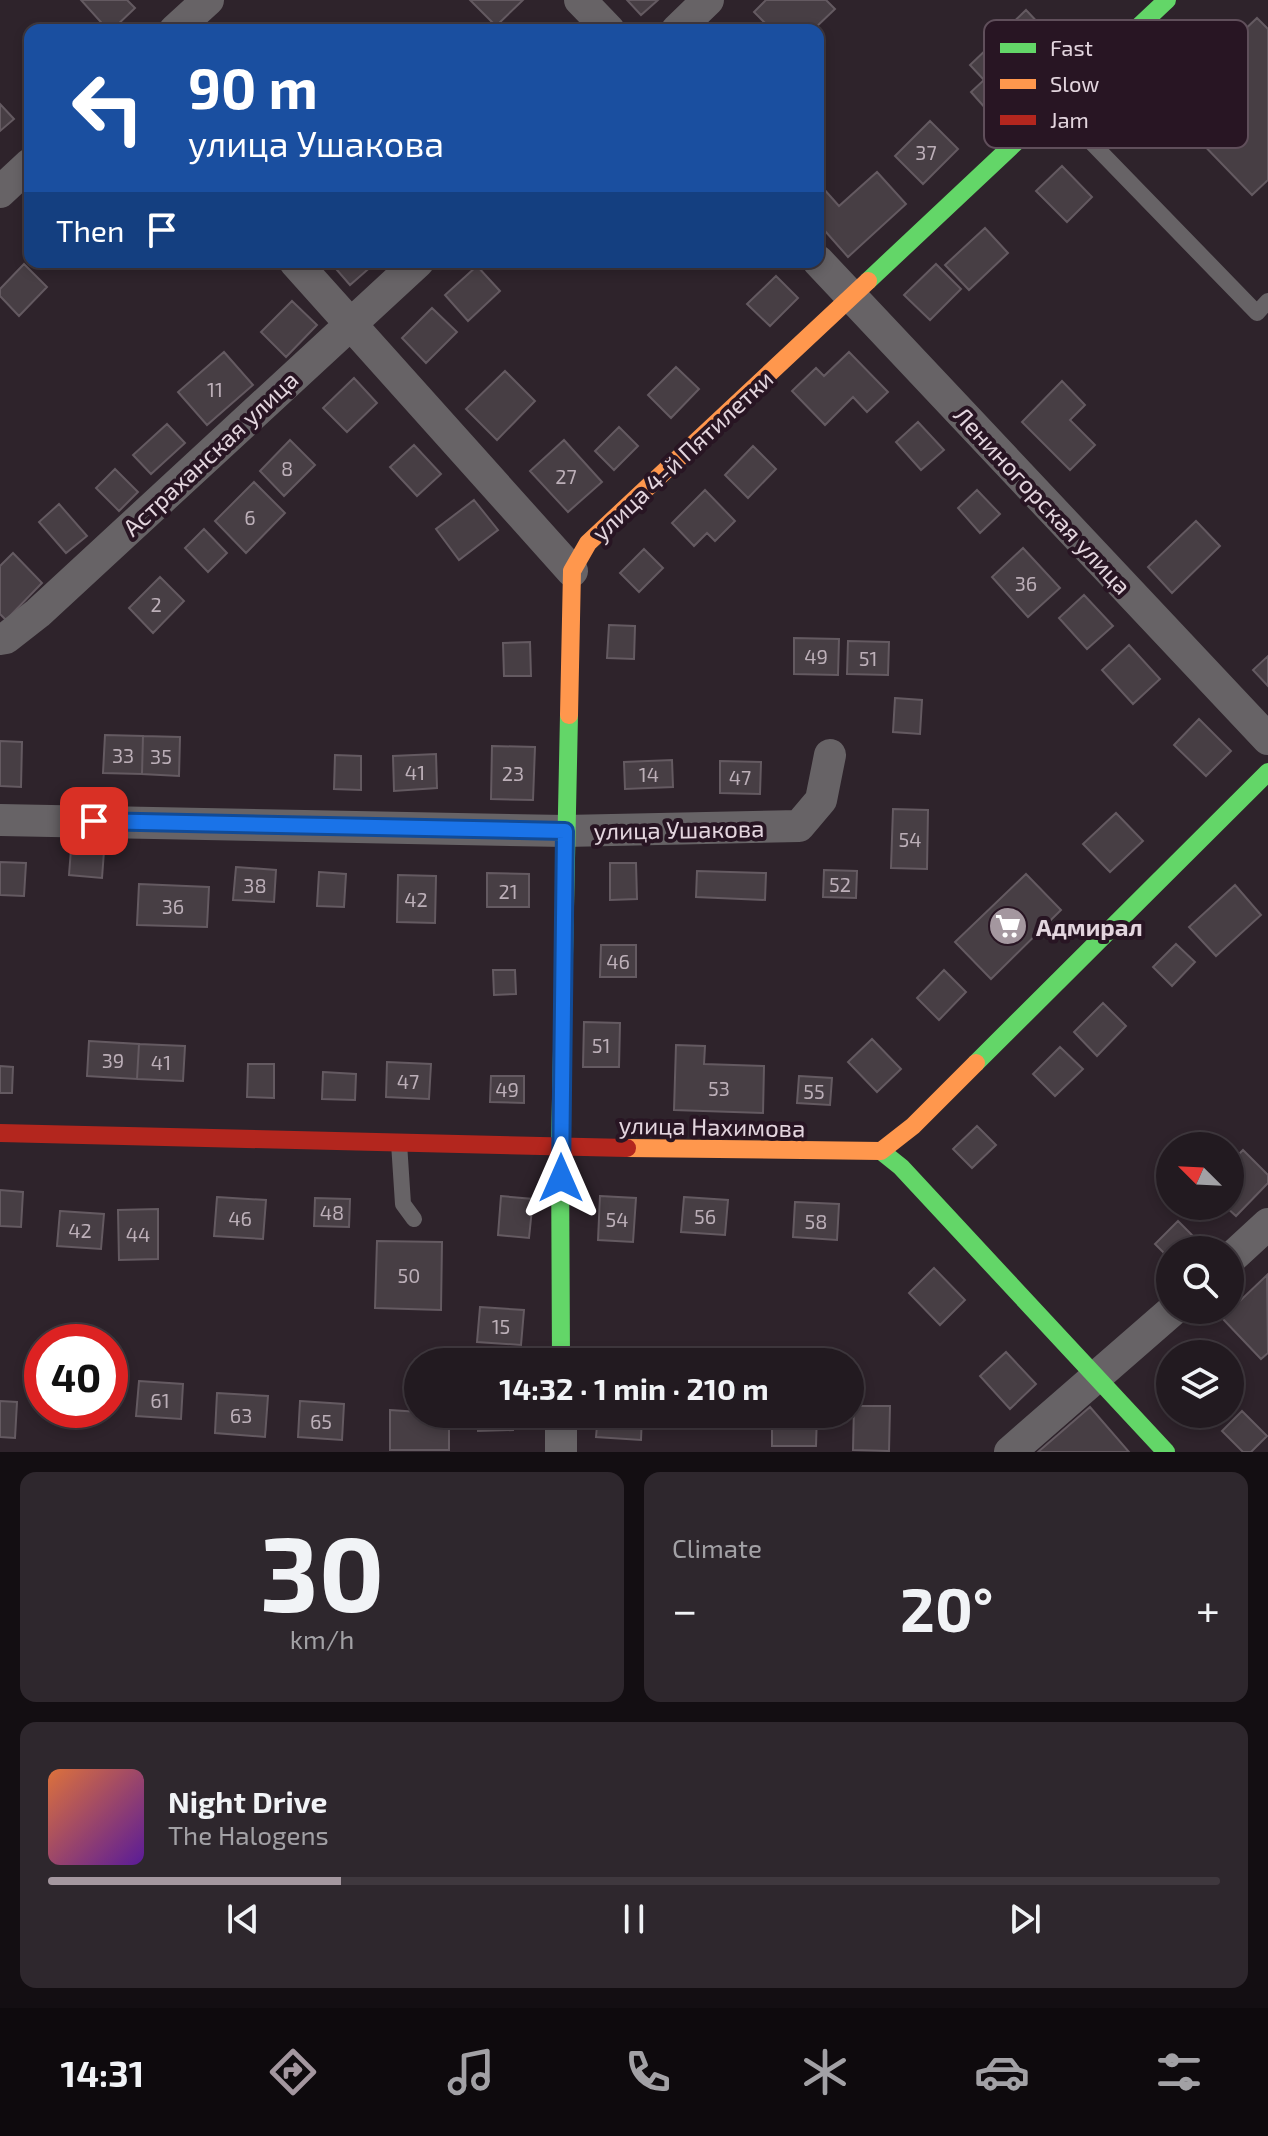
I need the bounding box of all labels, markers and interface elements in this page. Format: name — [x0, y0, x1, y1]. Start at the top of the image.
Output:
legend — [984, 20, 1248, 148]
text: Fast — [1050, 34, 1093, 60]
text: 90 m — [188, 53, 318, 120]
icon: left — [56, 56, 160, 160]
text: Slow — [1050, 70, 1099, 96]
text: Jam — [1050, 106, 1089, 132]
text: улица Ушакова — [188, 121, 444, 164]
house number: 37 — [915, 140, 937, 164]
icon: arrive — [140, 208, 184, 252]
text: Then — [56, 212, 124, 248]
street label: Астраханская улица — [116, 364, 304, 542]
street label: улица 4-й Пятилетки — [585, 364, 779, 547]
house number: 11 — [207, 377, 223, 401]
street label: Лениногорская улица — [948, 400, 1138, 601]
house number: 8 — [281, 456, 293, 480]
house number: 27 — [555, 464, 577, 488]
house number: 6 — [244, 505, 256, 529]
house number: 36 — [1015, 571, 1037, 595]
house number: 2 — [150, 592, 162, 616]
house number: 49 — [804, 644, 828, 668]
house number: 51 — [859, 646, 877, 670]
house number: 33 — [112, 743, 134, 767]
house number: 35 — [150, 744, 172, 768]
house number: 41 — [405, 760, 425, 784]
house number: 23 — [502, 761, 524, 785]
house number: 14 — [639, 762, 659, 786]
house number: 47 — [729, 765, 751, 789]
pin — [60, 787, 128, 855]
icon: arrive — [72, 799, 116, 843]
street label: улица Ушакова — [593, 813, 765, 846]
house number: 54 — [898, 827, 922, 851]
house number: 52 — [829, 872, 851, 896]
house number: 38 — [243, 873, 267, 897]
house number: 21 — [498, 879, 518, 903]
house number: 42 — [404, 887, 428, 911]
house number: 36 — [162, 894, 184, 918]
supermarket icon: Адмирал — [987, 905, 1029, 947]
place label: Адмирал — [1036, 912, 1143, 941]
house number: 46 — [606, 949, 630, 973]
house number: 51 — [592, 1033, 610, 1057]
house number: 39 — [102, 1048, 124, 1072]
house number: 41 — [151, 1050, 171, 1074]
house number: 47 — [397, 1069, 419, 1093]
house number: 53 — [708, 1076, 730, 1100]
house number: 49 — [495, 1077, 519, 1101]
house number: 55 — [803, 1079, 825, 1103]
street label: улица Нахимова — [618, 1110, 806, 1143]
north arrow — [1156, 1132, 1244, 1220]
map controls — [1156, 1132, 1244, 1428]
position arrow — [519, 1136, 603, 1220]
house number: 48 — [320, 1200, 344, 1224]
house number: 56 — [694, 1204, 716, 1228]
house number: 46 — [228, 1206, 252, 1230]
house number: 54 — [605, 1207, 629, 1231]
house number: 58 — [805, 1209, 827, 1233]
house number: 42 — [68, 1218, 92, 1242]
house number: 44 — [126, 1222, 150, 1246]
button: search — [1156, 1236, 1244, 1324]
house number: 50 — [398, 1263, 420, 1287]
house number: 15 — [492, 1314, 510, 1338]
speed limit sign: 40 — [24, 1324, 128, 1428]
button: layers — [1156, 1340, 1244, 1428]
text: 14:32 · 1 min · 210 m — [499, 1370, 769, 1406]
house number: 61 — [150, 1388, 170, 1412]
house number: 63 — [230, 1403, 252, 1427]
house number: 65 — [310, 1409, 332, 1433]
text: 30 — [260, 1508, 384, 1633]
text: Climate — [672, 1532, 762, 1563]
text: 20° — [900, 1572, 993, 1644]
text: − — [672, 1582, 698, 1635]
text: + — [1196, 1582, 1220, 1635]
text: km/h — [290, 1623, 354, 1654]
text: Night Drive — [168, 1783, 327, 1819]
text: The Halogens — [168, 1819, 329, 1850]
icon: previous — [221, 1897, 265, 1941]
icon: pause — [612, 1897, 656, 1941]
icon: next — [1003, 1897, 1047, 1941]
icon: directions — [265, 2044, 321, 2100]
icon: music — [443, 2044, 499, 2100]
icon: phone — [620, 2044, 676, 2100]
icon: climate — [797, 2044, 853, 2100]
icon: car — [974, 2044, 1030, 2100]
icon: filters — [1151, 2044, 1207, 2100]
text: 14:31 — [61, 2051, 144, 2094]

